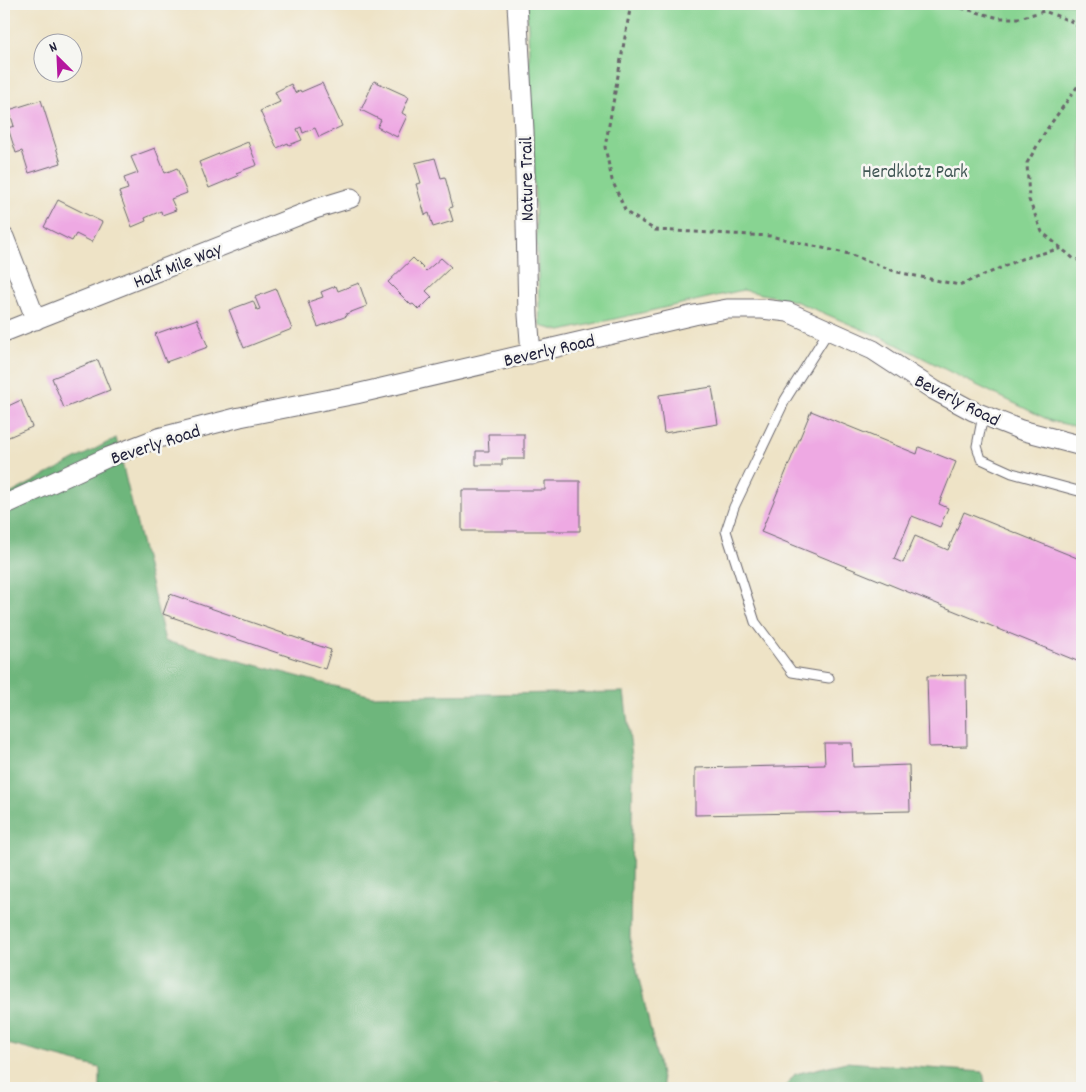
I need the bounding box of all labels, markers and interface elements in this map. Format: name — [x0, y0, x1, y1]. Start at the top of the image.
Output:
north arrow — [32, 32, 82, 82]
text: N — [46, 37, 61, 58]
street label: Nature Trail — [514, 136, 543, 222]
park label: Herdklotz Park — [862, 160, 968, 187]
street label: Half Mile Way — [130, 237, 227, 297]
street label: Beverly Road — [502, 329, 598, 376]
street label: Beverly Road — [909, 369, 1004, 435]
street label: Beverly Road — [108, 419, 204, 474]

